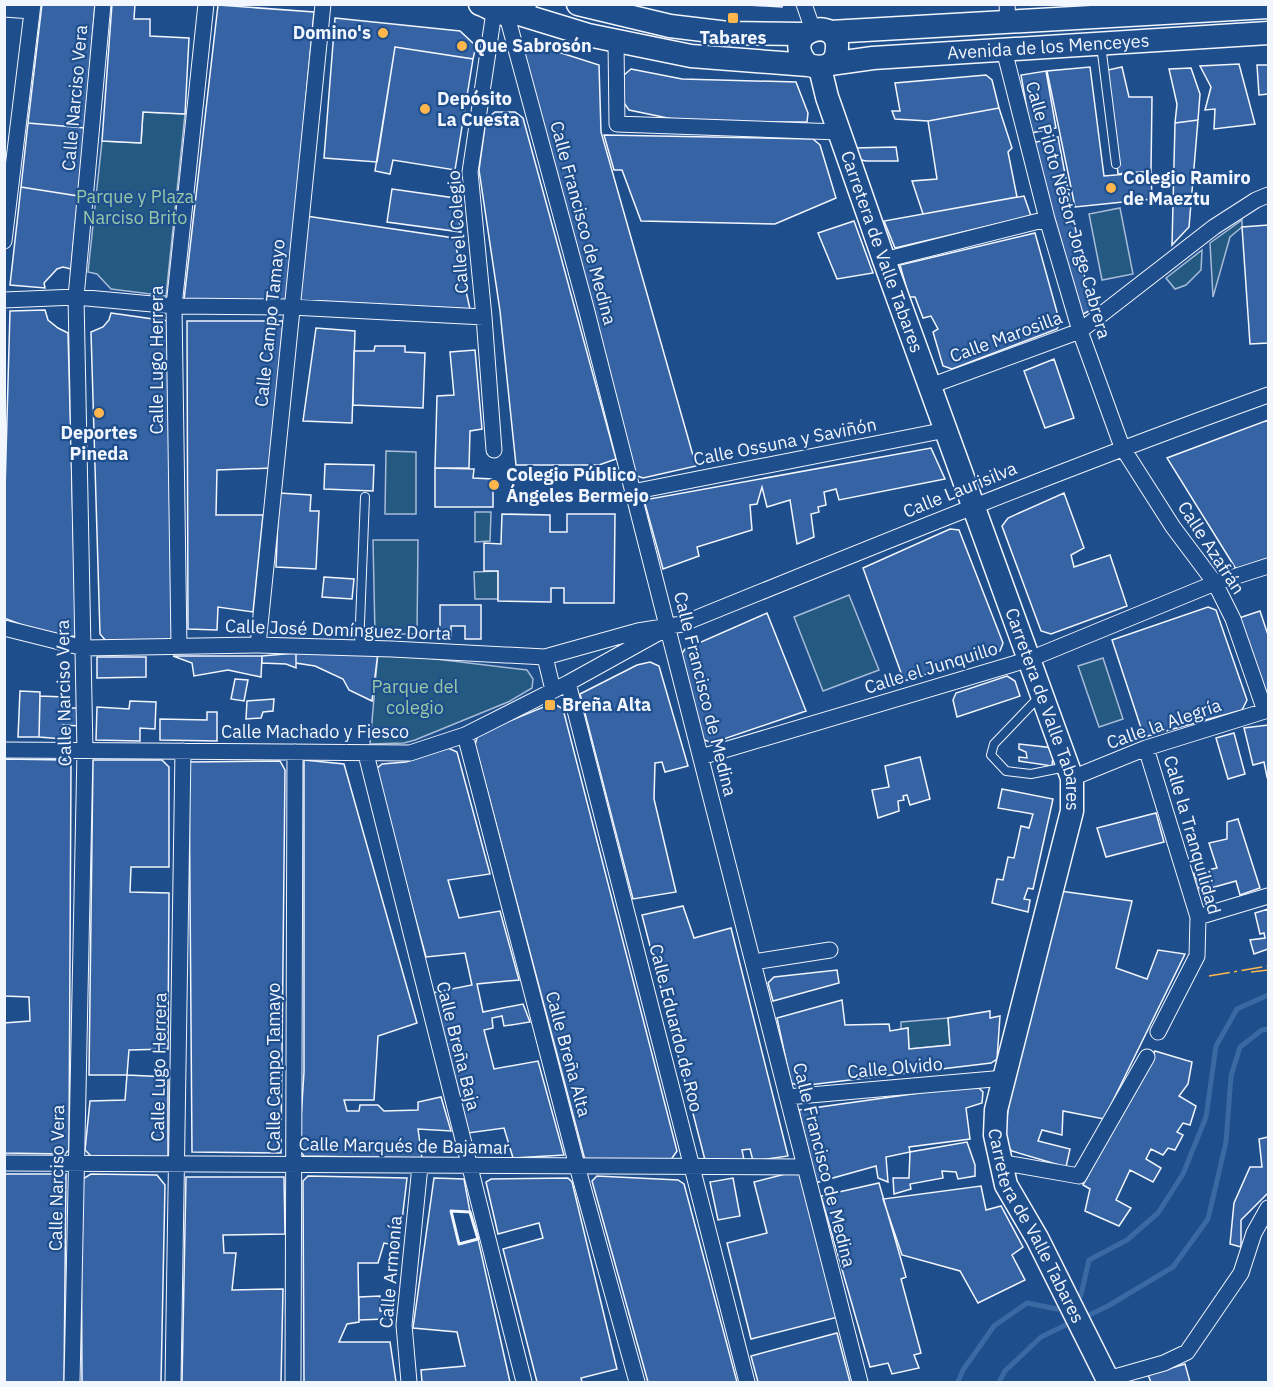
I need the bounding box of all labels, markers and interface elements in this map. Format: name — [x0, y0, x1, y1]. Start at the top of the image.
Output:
marker: Tabares — [726, 11, 740, 25]
place label: Domino's — [293, 21, 371, 44]
street label: Calle Narciso Vera — [57, 24, 92, 172]
marker: Domino's — [376, 26, 390, 40]
place label: Tabares — [699, 26, 767, 49]
street label: Avenida de los Menceyes — [946, 29, 1150, 64]
place label: Que Sabrosón — [474, 34, 592, 57]
marker: Que Sabrosón — [455, 39, 469, 53]
street label: Calle Piloto Néstor Jorge Cabrera — [1021, 78, 1116, 342]
place label: Depósito La Cuesta — [437, 87, 520, 131]
marker: Depósito La Cuesta — [418, 102, 432, 116]
street label: Calle Francisco de Medina — [545, 118, 622, 328]
street label: Carretera de Valle Tabares — [836, 148, 929, 356]
place label: Colegio Ramiro de Maeztu — [1123, 166, 1251, 210]
street label: Calle el Colegio — [442, 169, 473, 295]
marker: Colegio Ramiro de Maeztu — [1104, 181, 1118, 195]
park label: Parque y Plaza Narciso Brito — [76, 185, 195, 229]
street label: Calle Campo Tamayo — [249, 238, 290, 408]
street label: Calle Lugo Herrera — [145, 285, 168, 435]
street label: Calle Marosilla — [946, 305, 1066, 368]
marker: Deportes Pineda — [92, 406, 106, 420]
street label: Calle Ossuna y Saviñón — [691, 412, 878, 471]
place label: Deportes Pineda — [60, 421, 138, 465]
street label: Calle Laurisilva — [899, 456, 1021, 523]
place label: Colegio Público Ángeles Bermejo — [506, 463, 649, 507]
marker: Colegio Público Ángeles Bermejo — [487, 478, 501, 492]
street label: Calle Azafrán — [1173, 497, 1250, 599]
street label: Calle Francisco de Medina — [669, 589, 742, 799]
street label: Carretera de Valle Tabares — [1000, 605, 1084, 811]
street label: Calle José Domínguez Dorta — [225, 614, 452, 645]
street label: Calle Narciso Vera — [51, 619, 76, 766]
street label: Calle el Junquillo — [861, 636, 1000, 699]
park label: Parque del colegio — [372, 675, 459, 719]
place label: Breña Alta — [562, 693, 651, 716]
street label: Calle la Alegría — [1103, 693, 1225, 754]
marker: Breña Alta — [543, 698, 557, 712]
street label: Calle Machado y Fiesco — [221, 720, 409, 743]
street label: Calle la Tranquilidad — [1159, 753, 1226, 917]
street label: Calle Eduardo de Roo — [644, 941, 709, 1114]
street label: Calle Breña Baja — [431, 979, 486, 1113]
street label: Calle Campo Tamayo — [262, 983, 285, 1151]
street label: Calle Breña Alta — [541, 989, 596, 1120]
street label: Calle Lugo Herrera — [146, 992, 171, 1142]
street label: Calle Olvido — [846, 1052, 944, 1083]
street label: Calle Francisco de Medina — [788, 1060, 861, 1270]
street label: Calle Narciso Vera — [44, 1104, 69, 1251]
street label: Carretera de Valle Tabares — [984, 1128, 1090, 1327]
street label: Calle Marqués de Bajamar — [298, 1132, 510, 1159]
street label: Calle Armonía — [374, 1214, 407, 1329]

